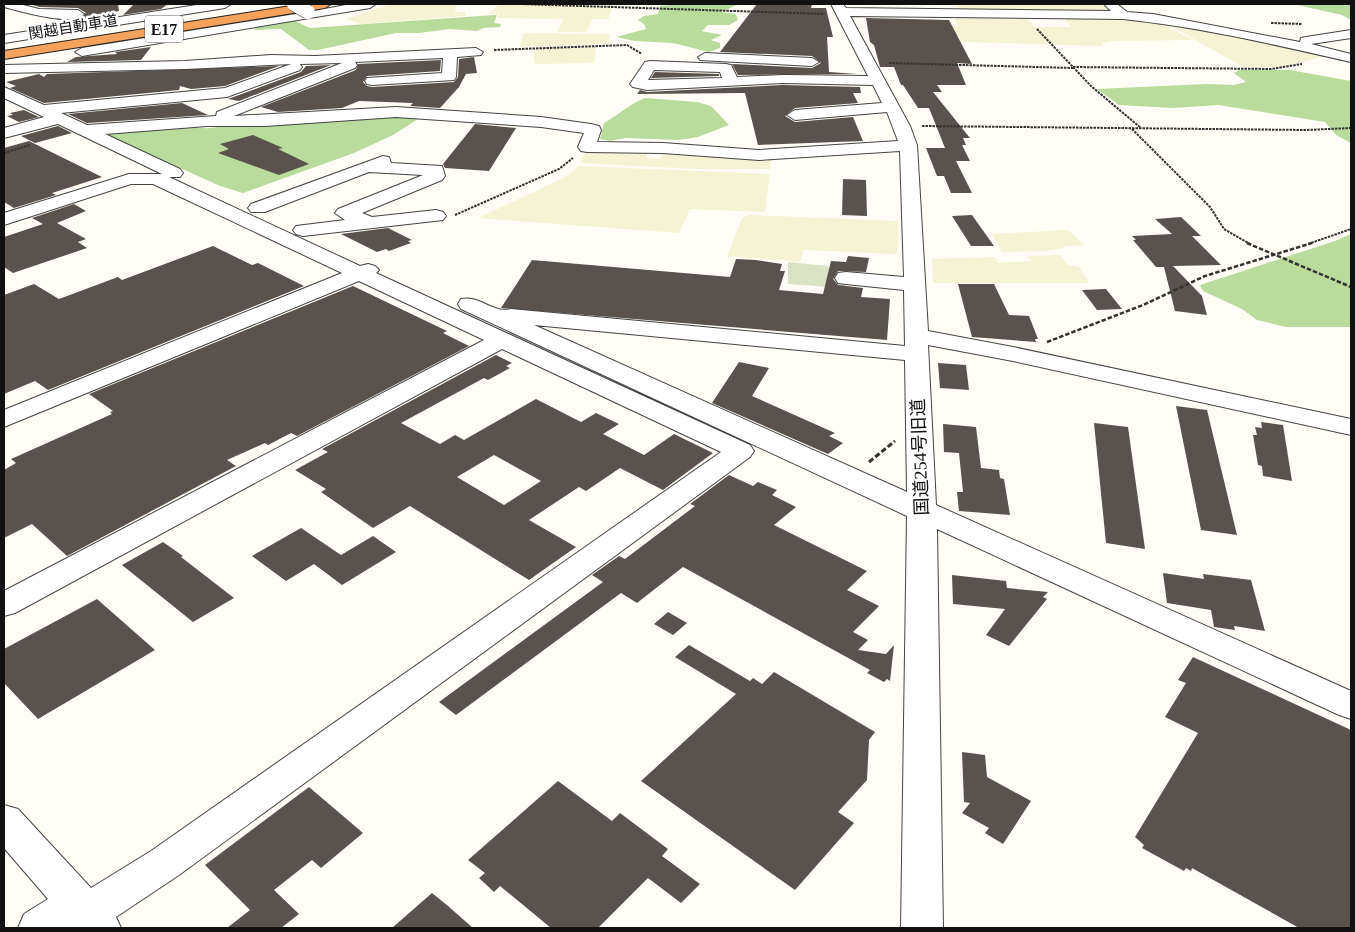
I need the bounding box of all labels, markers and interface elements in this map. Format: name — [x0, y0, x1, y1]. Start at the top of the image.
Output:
street label: 関越自動車道 — [27, 12, 119, 42]
road number: E17 — [145, 15, 183, 42]
street label: 国道254号旧道 — [908, 398, 932, 516]

